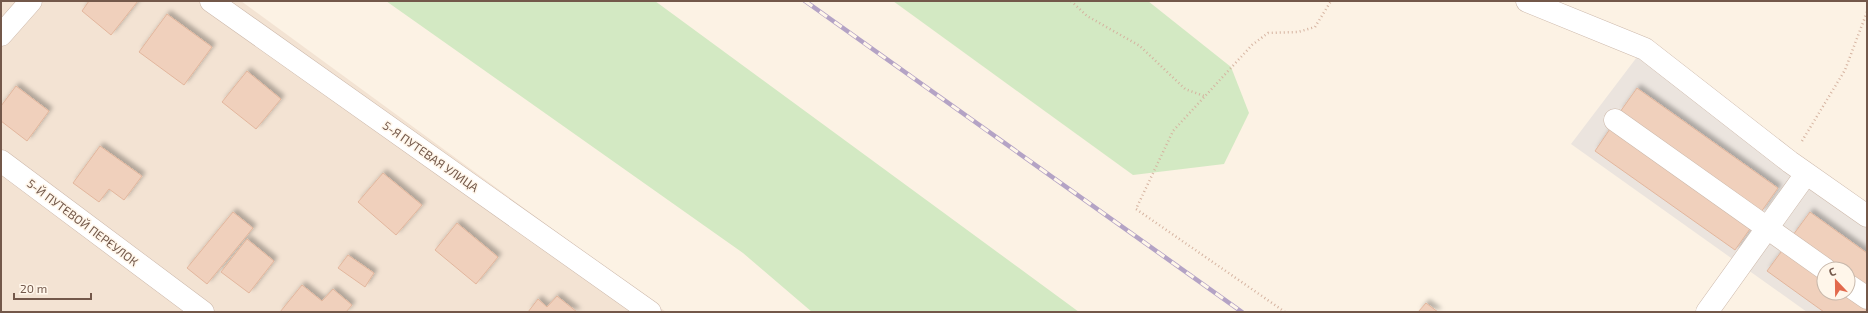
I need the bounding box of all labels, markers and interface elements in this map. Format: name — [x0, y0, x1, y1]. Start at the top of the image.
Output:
street label: 5-Я ПУТЕВАЯ УЛИЦА — [381, 118, 482, 195]
street label: 5-Й ПУТЕВОЙ ПЕРЕУЛОК — [25, 176, 141, 268]
north arrow — [1816, 261, 1856, 301]
text: С — [1827, 264, 1838, 279]
scale bar — [14, 275, 91, 301]
text: 20 m — [20, 281, 47, 295]

